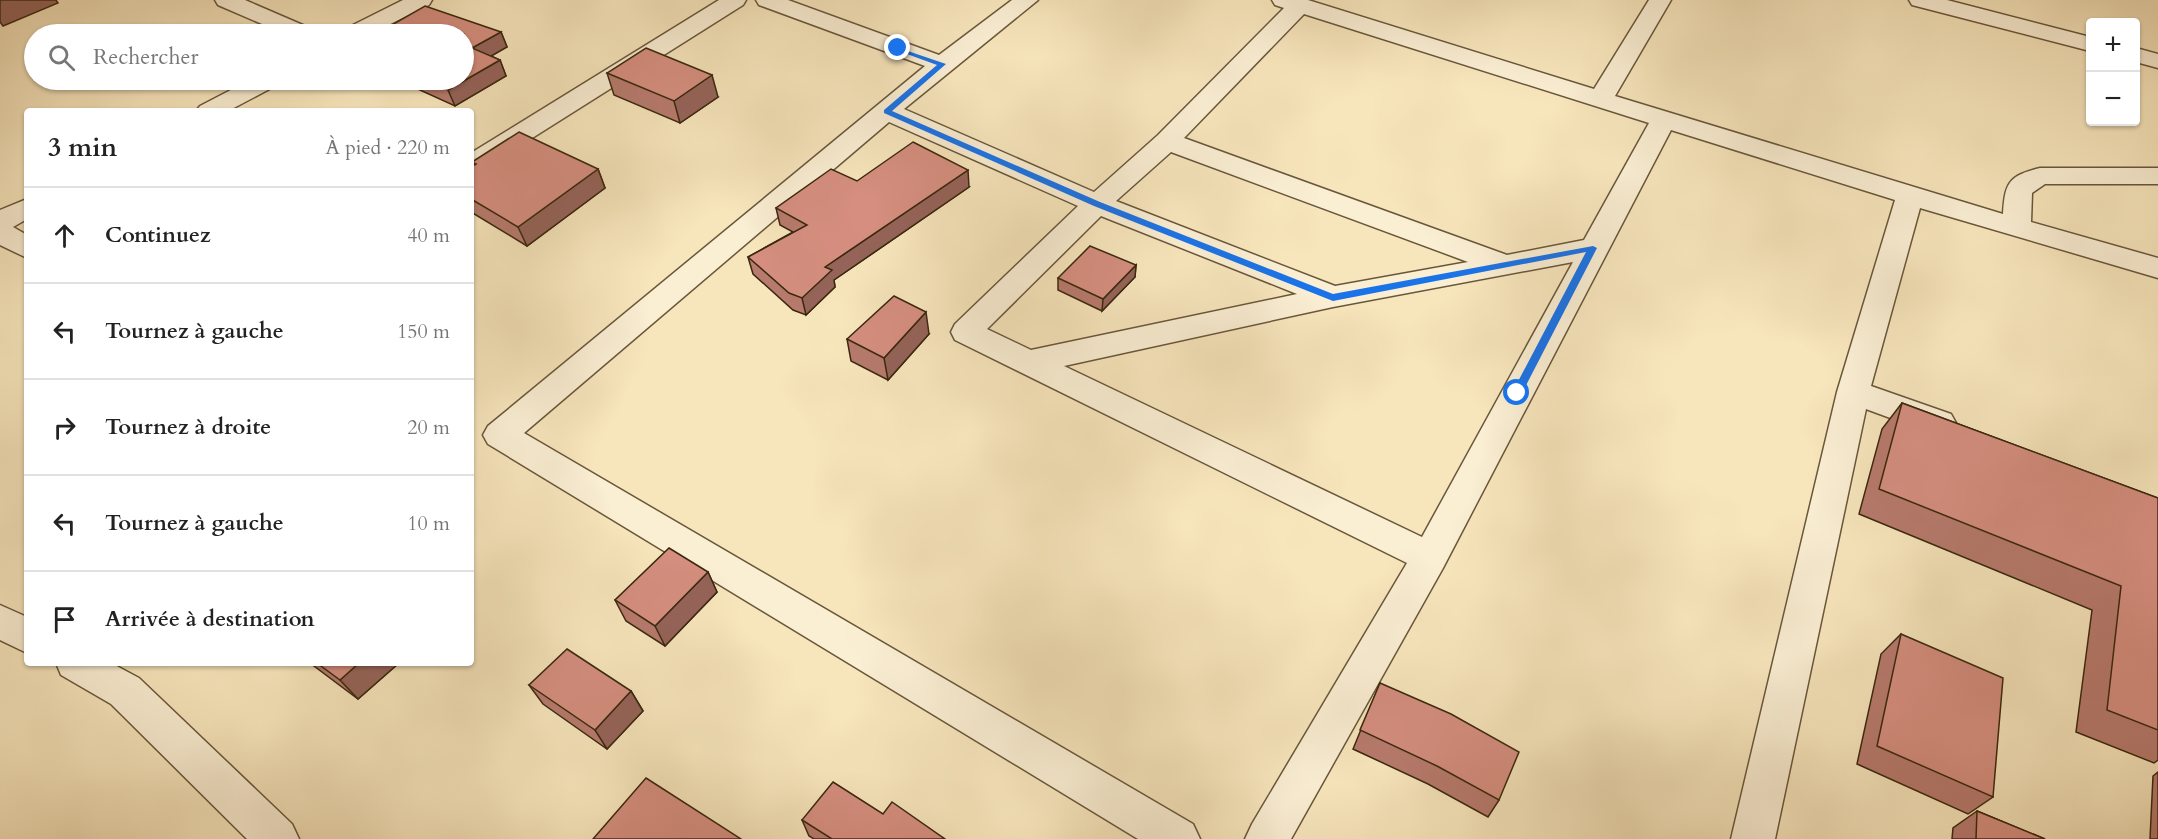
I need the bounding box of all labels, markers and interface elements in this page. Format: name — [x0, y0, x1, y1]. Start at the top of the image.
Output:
map controls — [2086, 18, 2140, 126]
button: + — [2086, 18, 2140, 72]
search box — [24, 24, 474, 90]
route end — [884, 34, 910, 60]
icon: search — [45, 41, 78, 74]
text: Rechercher — [93, 42, 198, 72]
button: − — [2086, 72, 2140, 126]
text: 3 min — [48, 130, 117, 165]
text: À pied · 220 m — [326, 134, 450, 161]
icon: ahead — [48, 219, 81, 252]
text: Continuez — [105, 220, 211, 250]
text: 40 m — [407, 222, 450, 249]
icon: left — [48, 315, 81, 348]
text: Tournez à gauche — [105, 316, 284, 346]
text: 150 m — [397, 318, 450, 345]
route start — [1503, 379, 1529, 405]
icon: right — [48, 411, 81, 444]
text: Tournez à droite — [105, 412, 271, 442]
text: 20 m — [407, 414, 450, 441]
icon: left — [48, 507, 81, 540]
text: Tournez à gauche — [105, 508, 284, 538]
text: 10 m — [407, 510, 450, 537]
icon: arrive — [48, 603, 81, 636]
text: Arrivée à destination — [105, 604, 315, 634]

